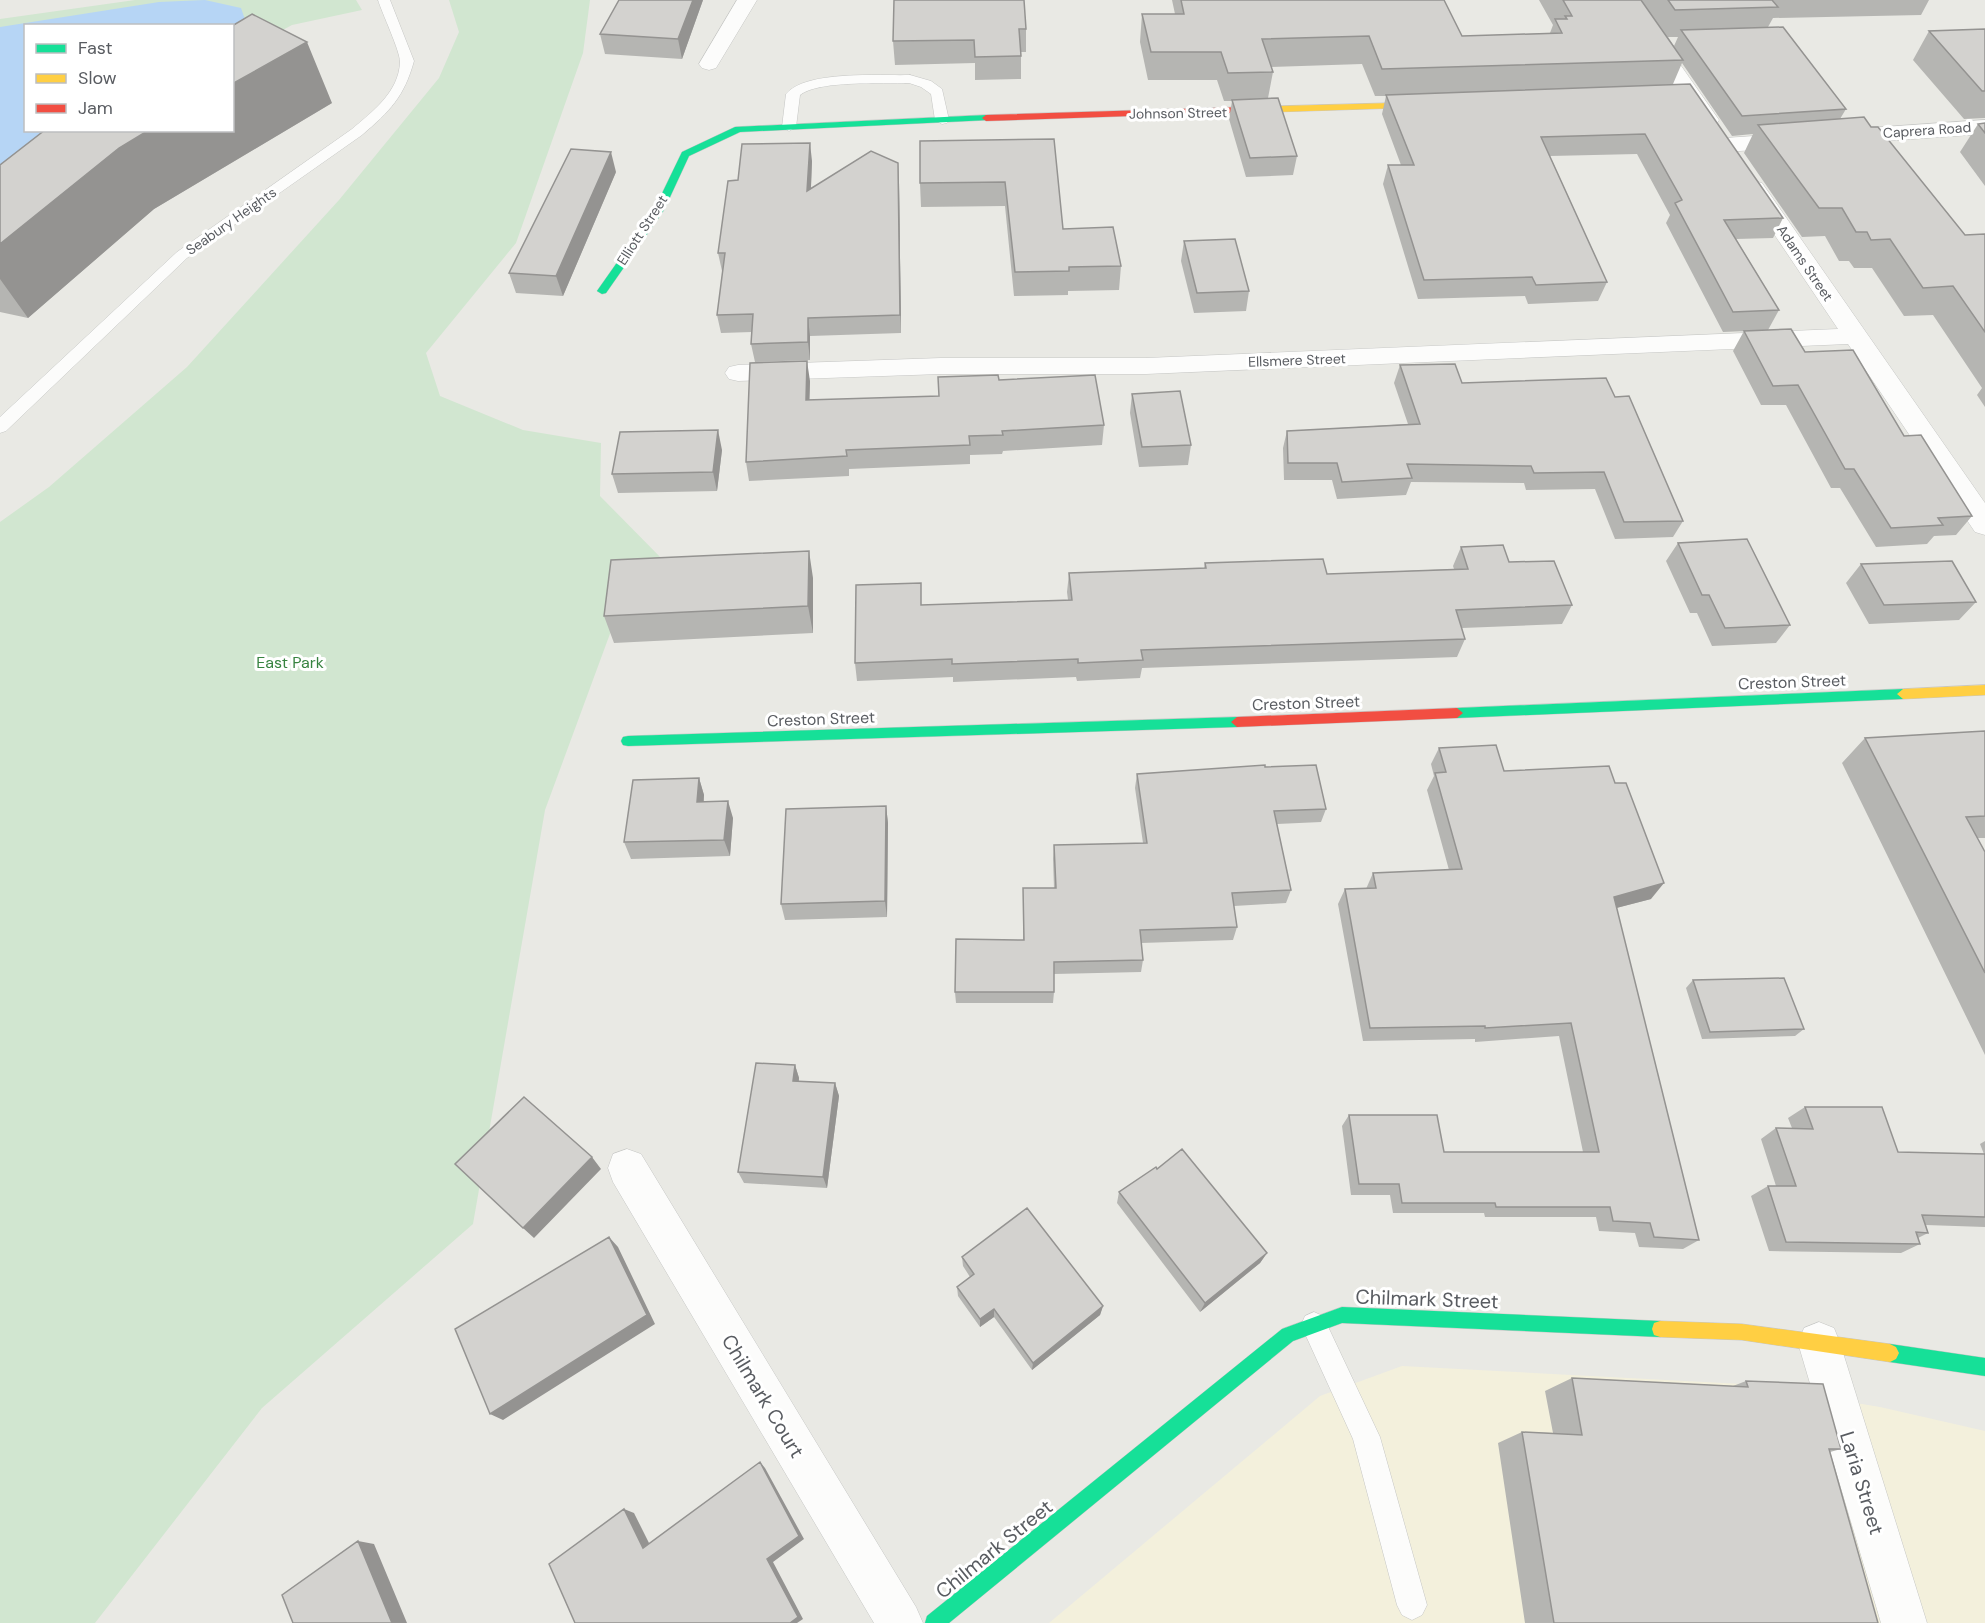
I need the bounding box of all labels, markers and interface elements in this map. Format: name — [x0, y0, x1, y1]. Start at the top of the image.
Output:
legend — [24, 24, 234, 132]
text: Fast — [78, 36, 113, 60]
text: Slow — [78, 66, 117, 90]
text: Jam — [78, 96, 113, 120]
street label: Johnson Street — [1129, 103, 1227, 123]
street label: Caprera Road — [1882, 118, 1972, 142]
street label: Seabury Heights — [182, 183, 280, 259]
street label: Elliott Street — [613, 192, 671, 268]
street label: Adams Street — [1773, 221, 1837, 305]
street label: Ellsmere Street — [1248, 349, 1346, 371]
park label: East Park — [256, 652, 324, 673]
street label: Creston Street — [1738, 670, 1846, 694]
street label: Creston Street — [1252, 691, 1360, 715]
street label: Creston Street — [767, 707, 875, 731]
street label: Chilmark Street — [1355, 1284, 1499, 1314]
street label: Chilmark Court — [716, 1330, 810, 1463]
street label: Laria Street — [1834, 1428, 1890, 1538]
street label: Chilmark Street — [930, 1494, 1058, 1604]

